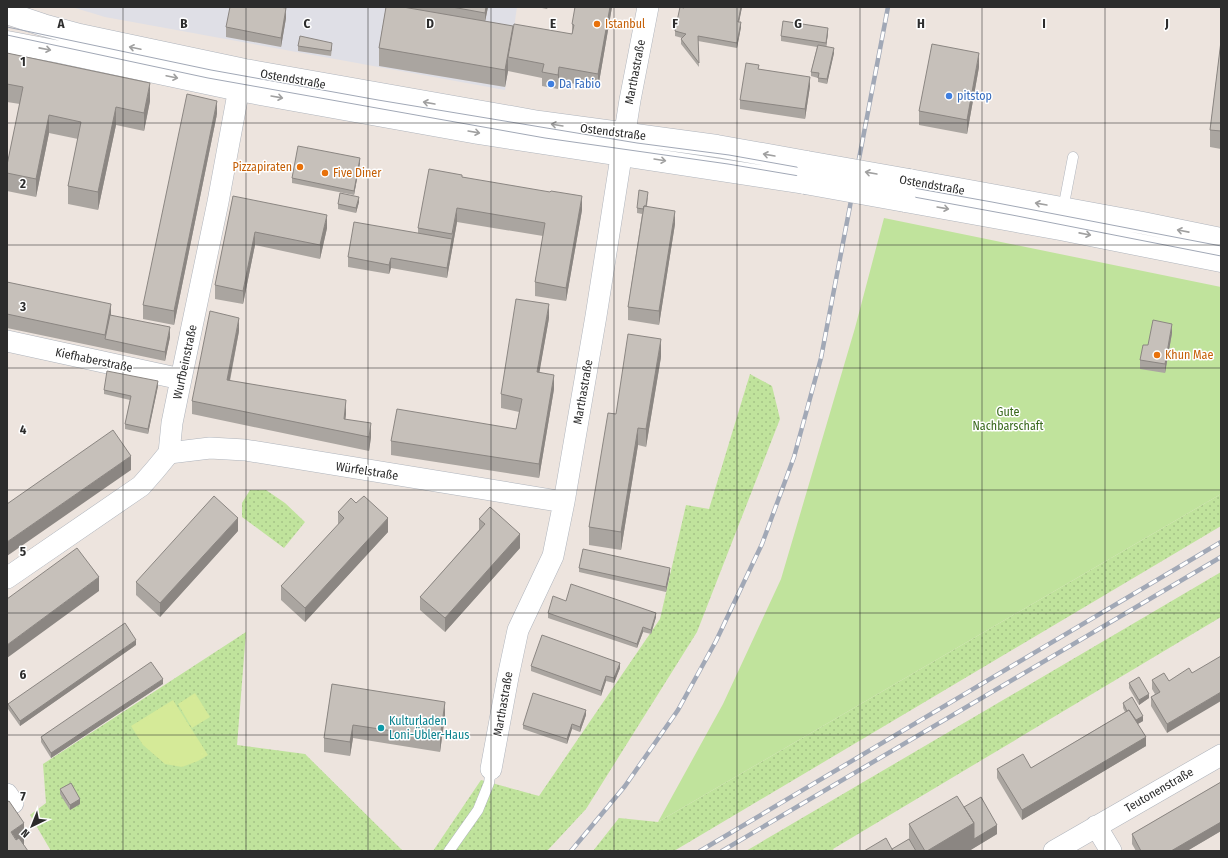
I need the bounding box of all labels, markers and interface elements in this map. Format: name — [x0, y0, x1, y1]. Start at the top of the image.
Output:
text: A — [56, 16, 65, 31]
text: B — [180, 16, 188, 31]
text: C — [304, 16, 311, 31]
text: D — [426, 16, 434, 31]
text: E — [550, 16, 556, 31]
text: F — [672, 16, 678, 31]
text: G — [794, 16, 802, 31]
text: H — [917, 16, 925, 31]
text: I — [1042, 16, 1046, 31]
text: J — [1164, 16, 1169, 31]
place label: Istanbul — [605, 17, 645, 31]
marker: Istanbul — [592, 19, 602, 29]
street label: Marthastraße — [622, 38, 648, 106]
one-way arrow — [129, 43, 142, 51]
one-way arrow — [39, 46, 52, 54]
text: 1 — [20, 54, 26, 69]
street label: Ostendstraße — [259, 66, 327, 92]
one-way arrow — [166, 73, 179, 81]
place label: Da Fabio — [559, 77, 601, 91]
marker: Da Fabio — [546, 79, 556, 89]
place label: pitstop — [957, 89, 992, 103]
marker: pitstop — [944, 91, 954, 101]
one-way arrow — [270, 93, 283, 101]
one-way arrow — [423, 99, 436, 107]
one-way arrow — [551, 121, 564, 129]
street label: Ostendstraße — [579, 121, 647, 143]
one-way arrow — [467, 128, 480, 136]
one-way arrow — [763, 151, 776, 159]
one-way arrow — [653, 156, 666, 164]
place label: Pizzapiraten — [232, 160, 292, 174]
marker: Pizzapiraten — [295, 162, 305, 172]
place label: Five Diner — [333, 166, 382, 180]
marker: Five Diner — [320, 168, 330, 178]
one-way arrow — [865, 169, 878, 177]
street label: Ostendstraße — [898, 172, 966, 198]
text: 2 — [19, 176, 26, 191]
one-way arrow — [1035, 200, 1048, 208]
one-way arrow — [936, 204, 949, 212]
one-way arrow — [1177, 227, 1190, 235]
one-way arrow — [1078, 230, 1091, 238]
text: 3 — [19, 299, 26, 314]
street label: Wurfbeinstraße — [170, 323, 200, 401]
street label: Kiefhaberstraße — [54, 345, 134, 375]
place label: Khun Mae — [1165, 348, 1214, 362]
marker: Khun Mae — [1152, 350, 1162, 360]
street label: Marthastraße — [570, 358, 596, 426]
park label: Gute Nachbarschaft — [973, 405, 1043, 433]
text: 4 — [20, 422, 27, 437]
street label: Würfelstraße — [335, 459, 399, 483]
text: 5 — [20, 544, 26, 559]
text: 6 — [20, 667, 27, 682]
street label: Marthastraße — [490, 670, 516, 738]
place label: Kulturladen Loni-Übler-Haus — [389, 714, 469, 742]
marker: Kulturladen Loni-Übler-Haus — [376, 723, 386, 733]
street label: Teutonenstraße — [1122, 765, 1196, 815]
text: 7 — [20, 789, 26, 804]
north arrow — [12, 806, 52, 846]
text: N — [19, 826, 32, 840]

